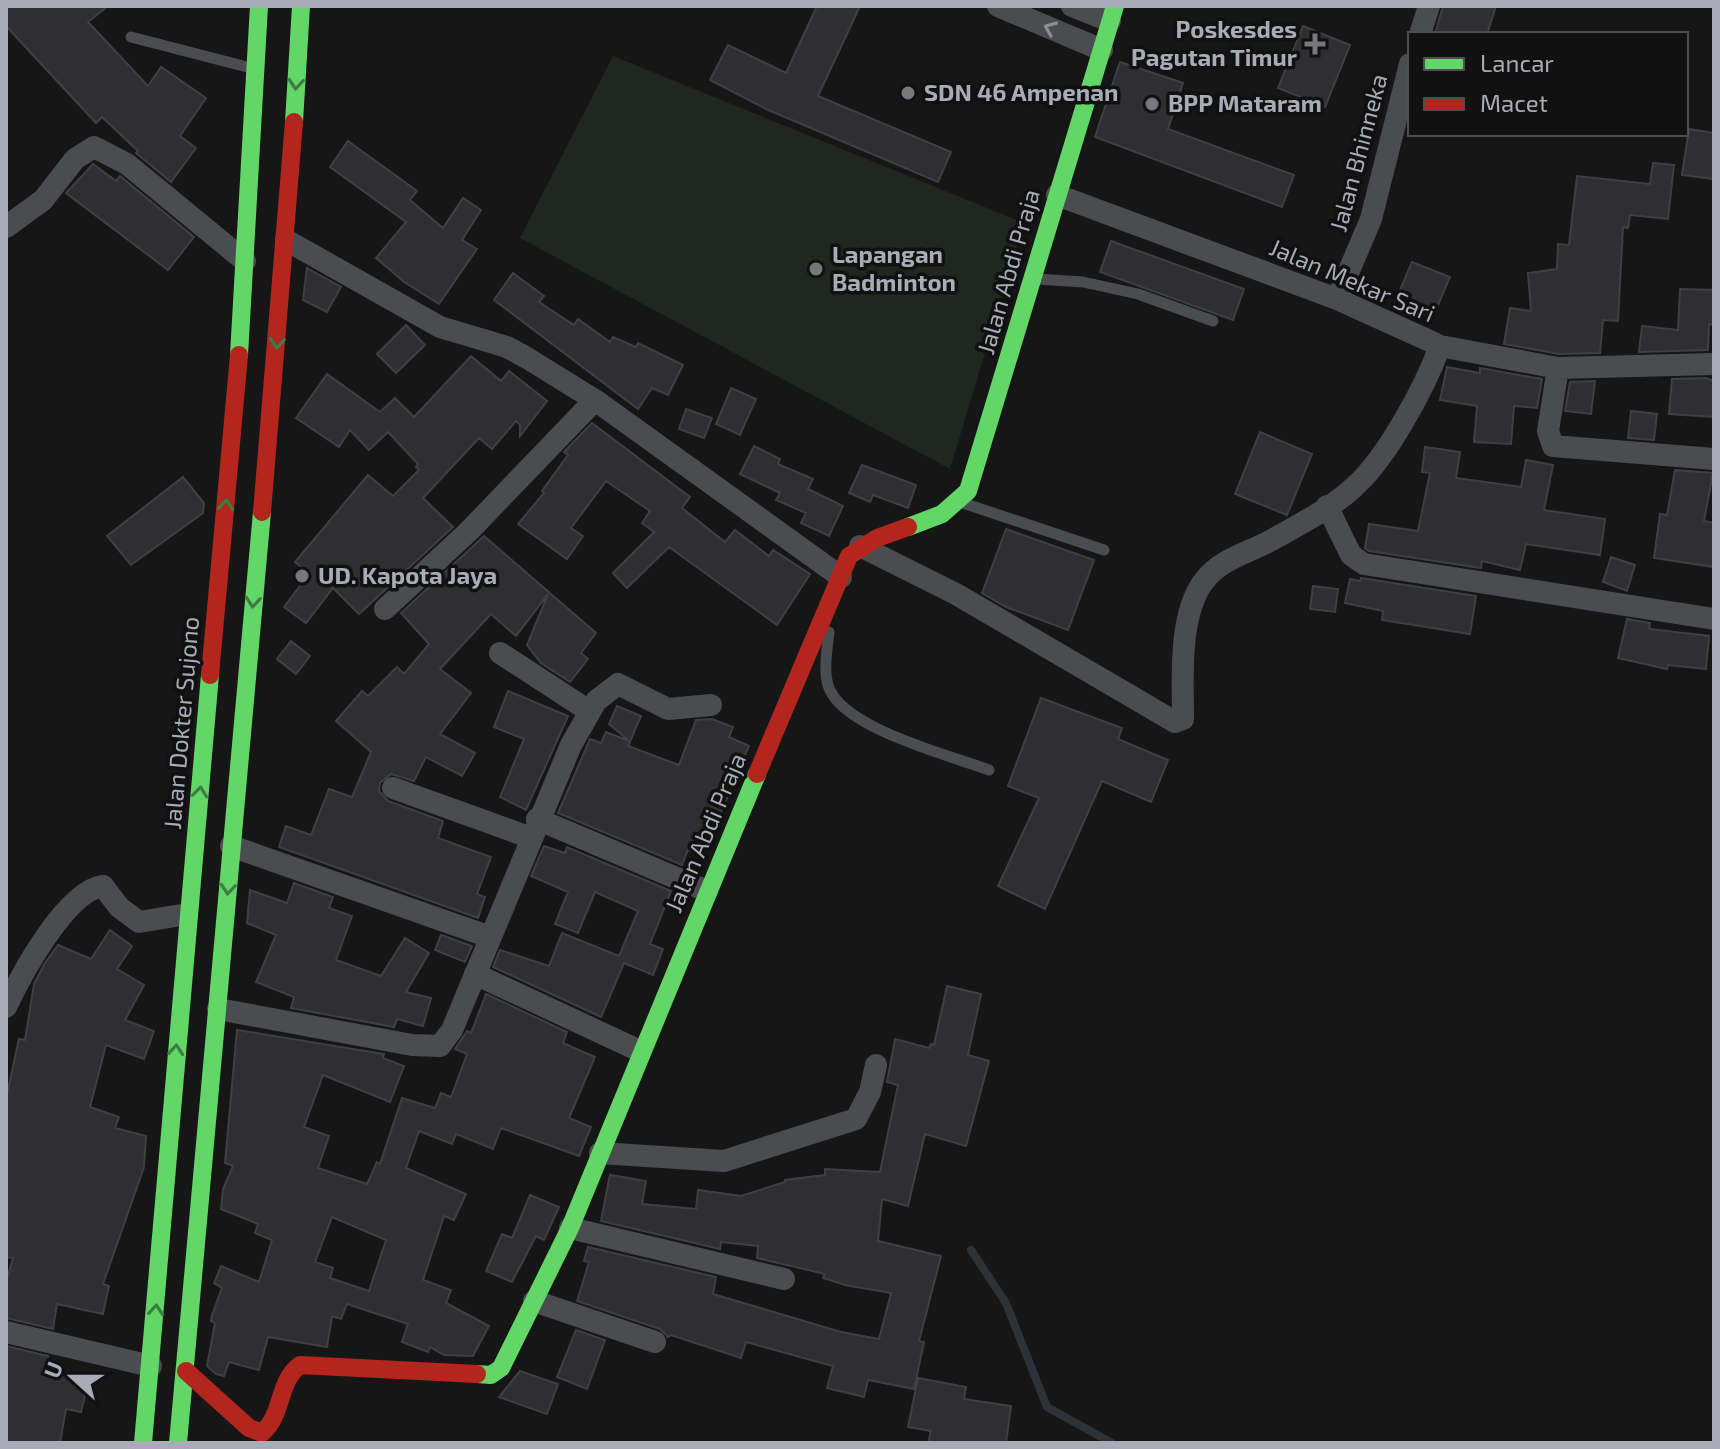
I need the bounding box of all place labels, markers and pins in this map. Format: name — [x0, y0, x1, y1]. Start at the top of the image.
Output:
place label: Poskesdes Pagutan Timur — [1131, 14, 1298, 71]
marker: Poskesdes Pagutan Timur — [1304, 33, 1326, 55]
place label: SDN 46 Ampenan — [924, 77, 1118, 106]
marker: SDN 46 Ampenan — [899, 84, 917, 102]
place label: BPP Mataram — [1168, 88, 1322, 117]
marker: BPP Mataram — [1143, 95, 1161, 113]
place label: Lapangan Badminton — [832, 239, 956, 296]
marker: Lapangan Badminton — [807, 260, 825, 278]
place label: UD. Kapota Jaya — [318, 560, 497, 589]
marker: UD. Kapota Jaya — [293, 567, 311, 585]

